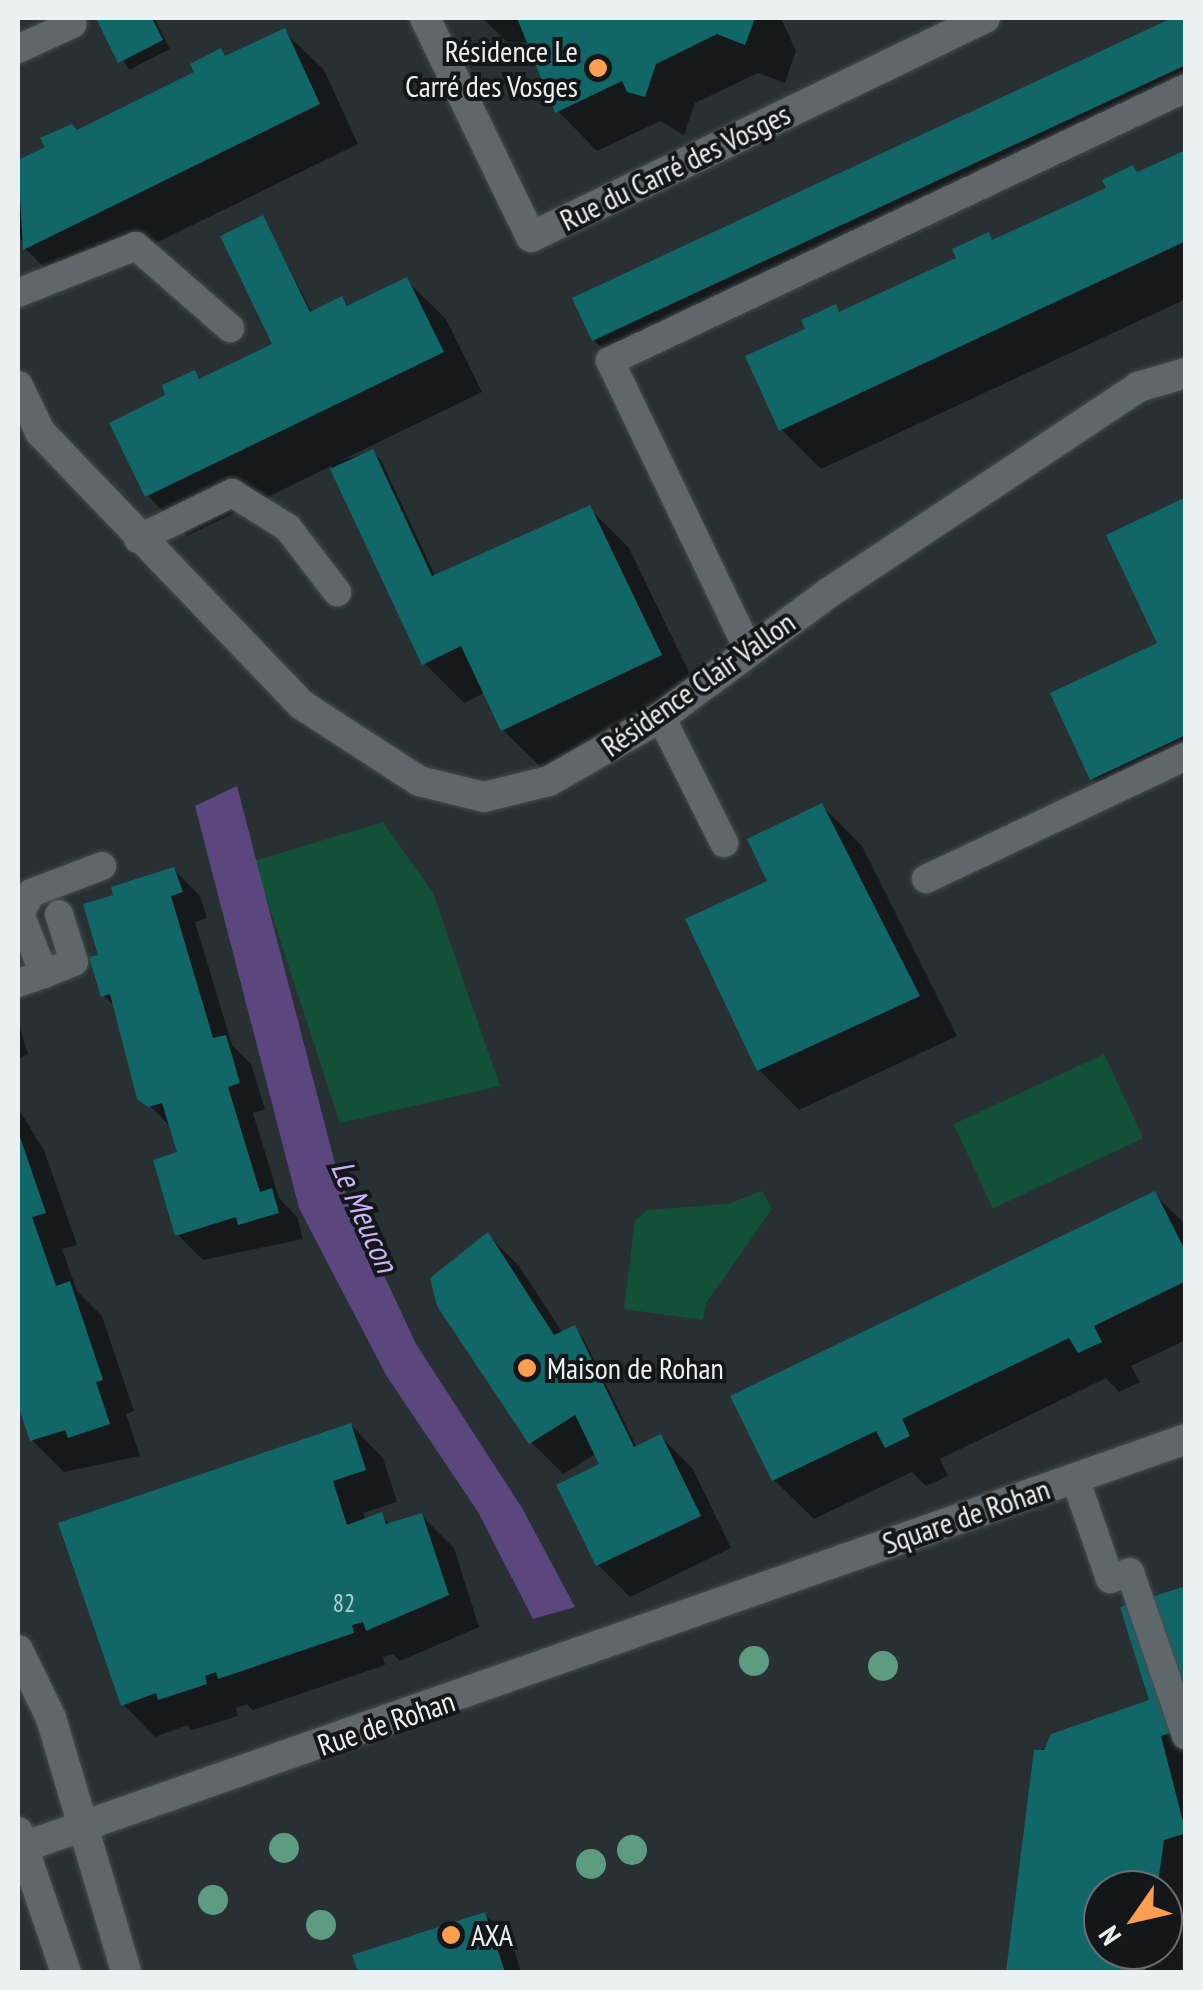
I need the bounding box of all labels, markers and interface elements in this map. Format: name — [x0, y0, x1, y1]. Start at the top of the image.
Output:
place label: Résidence Le Carré des Vosges — [405, 33, 578, 104]
marker: Résidence Le Carré des Vosges — [587, 57, 609, 79]
street label: Rue du Carré des Vosges — [554, 96, 796, 238]
street label: Résidence Clair Vallon — [594, 604, 802, 764]
water label: Le Meucon — [323, 1154, 407, 1278]
place label: Maison de Rohan — [547, 1350, 724, 1386]
marker: Maison de Rohan — [516, 1357, 538, 1379]
street label: Square de Rohan — [878, 1471, 1054, 1561]
house number: 82 — [333, 1588, 355, 1618]
street label: Rue de Rohan — [313, 1683, 459, 1763]
north arrow — [1083, 1870, 1183, 1970]
place label: AXA — [471, 1917, 513, 1953]
text: N — [1090, 1919, 1129, 1953]
marker: AXA — [440, 1924, 462, 1946]

